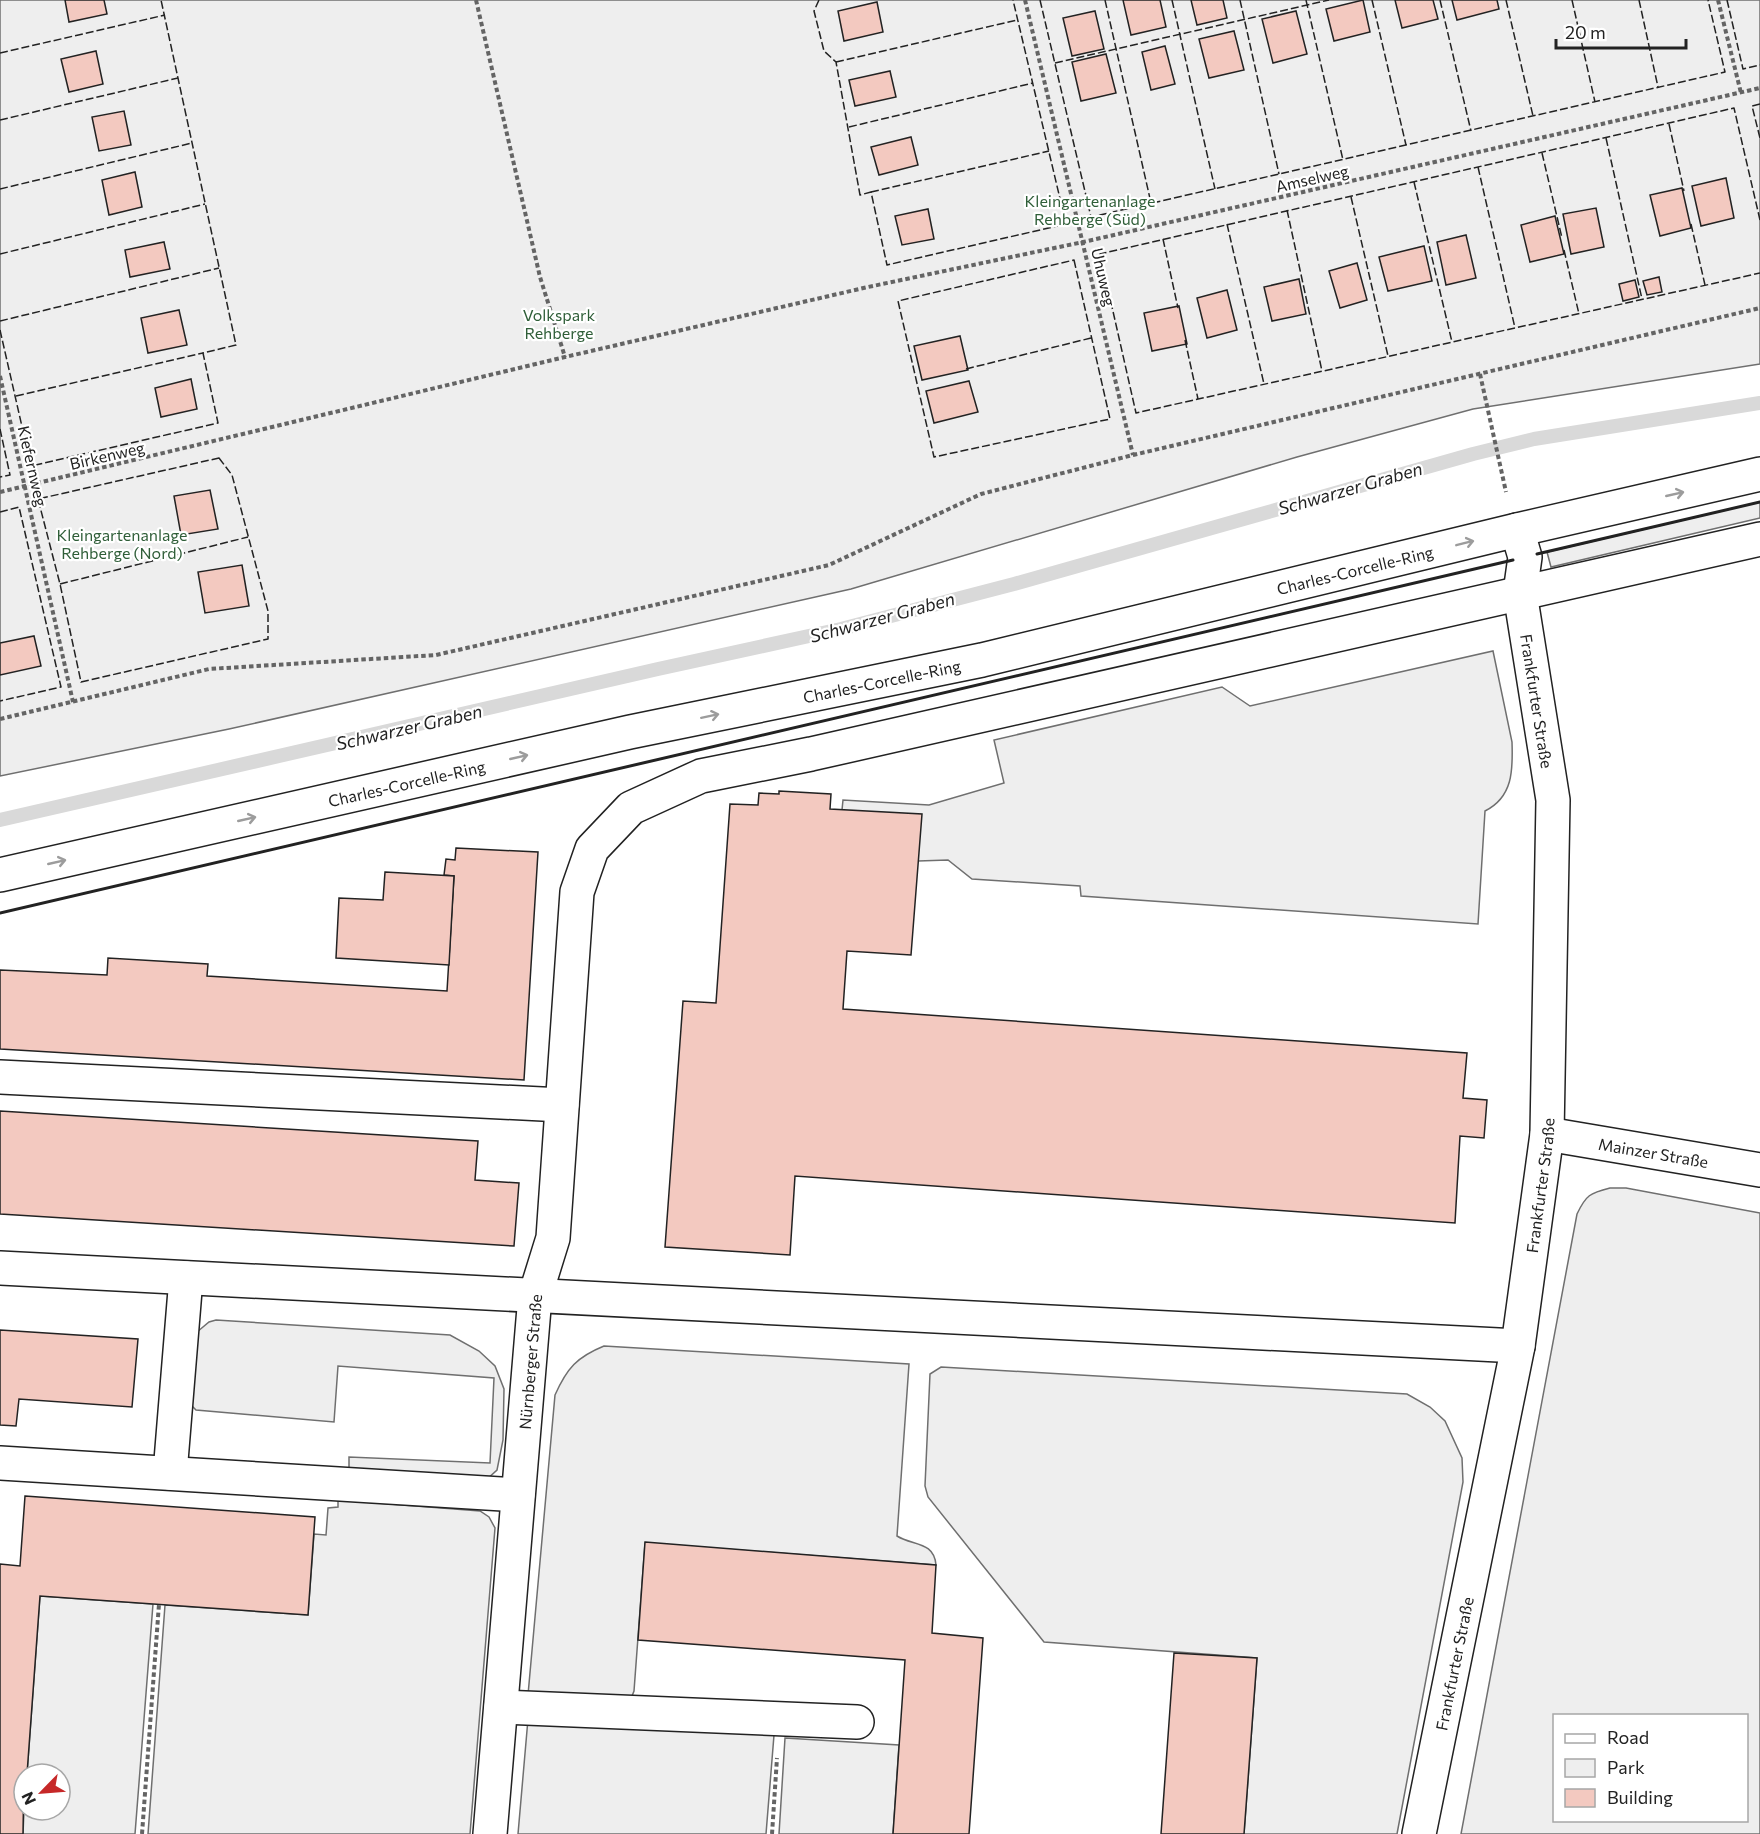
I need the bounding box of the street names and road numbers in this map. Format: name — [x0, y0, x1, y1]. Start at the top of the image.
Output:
street label: Amselweg — [1274, 160, 1351, 196]
street label: Uhuweg — [1088, 246, 1120, 308]
street label: Kiefernweg — [14, 424, 52, 509]
street label: Birkenweg — [68, 437, 147, 473]
street label: Charles-Corcelle-Ring — [1275, 541, 1435, 598]
street label: Frankfurter Straße — [1517, 632, 1557, 770]
street label: Charles-Corcelle-Ring — [801, 655, 963, 706]
street label: Charles-Corcelle-Ring — [326, 756, 487, 810]
street label: Frankfurter Straße — [1521, 1118, 1557, 1254]
street label: Mainzer Straße — [1597, 1133, 1710, 1171]
street label: Nürnberger Straße — [514, 1293, 545, 1430]
street label: Frankfurter Straße — [1431, 1595, 1476, 1732]

